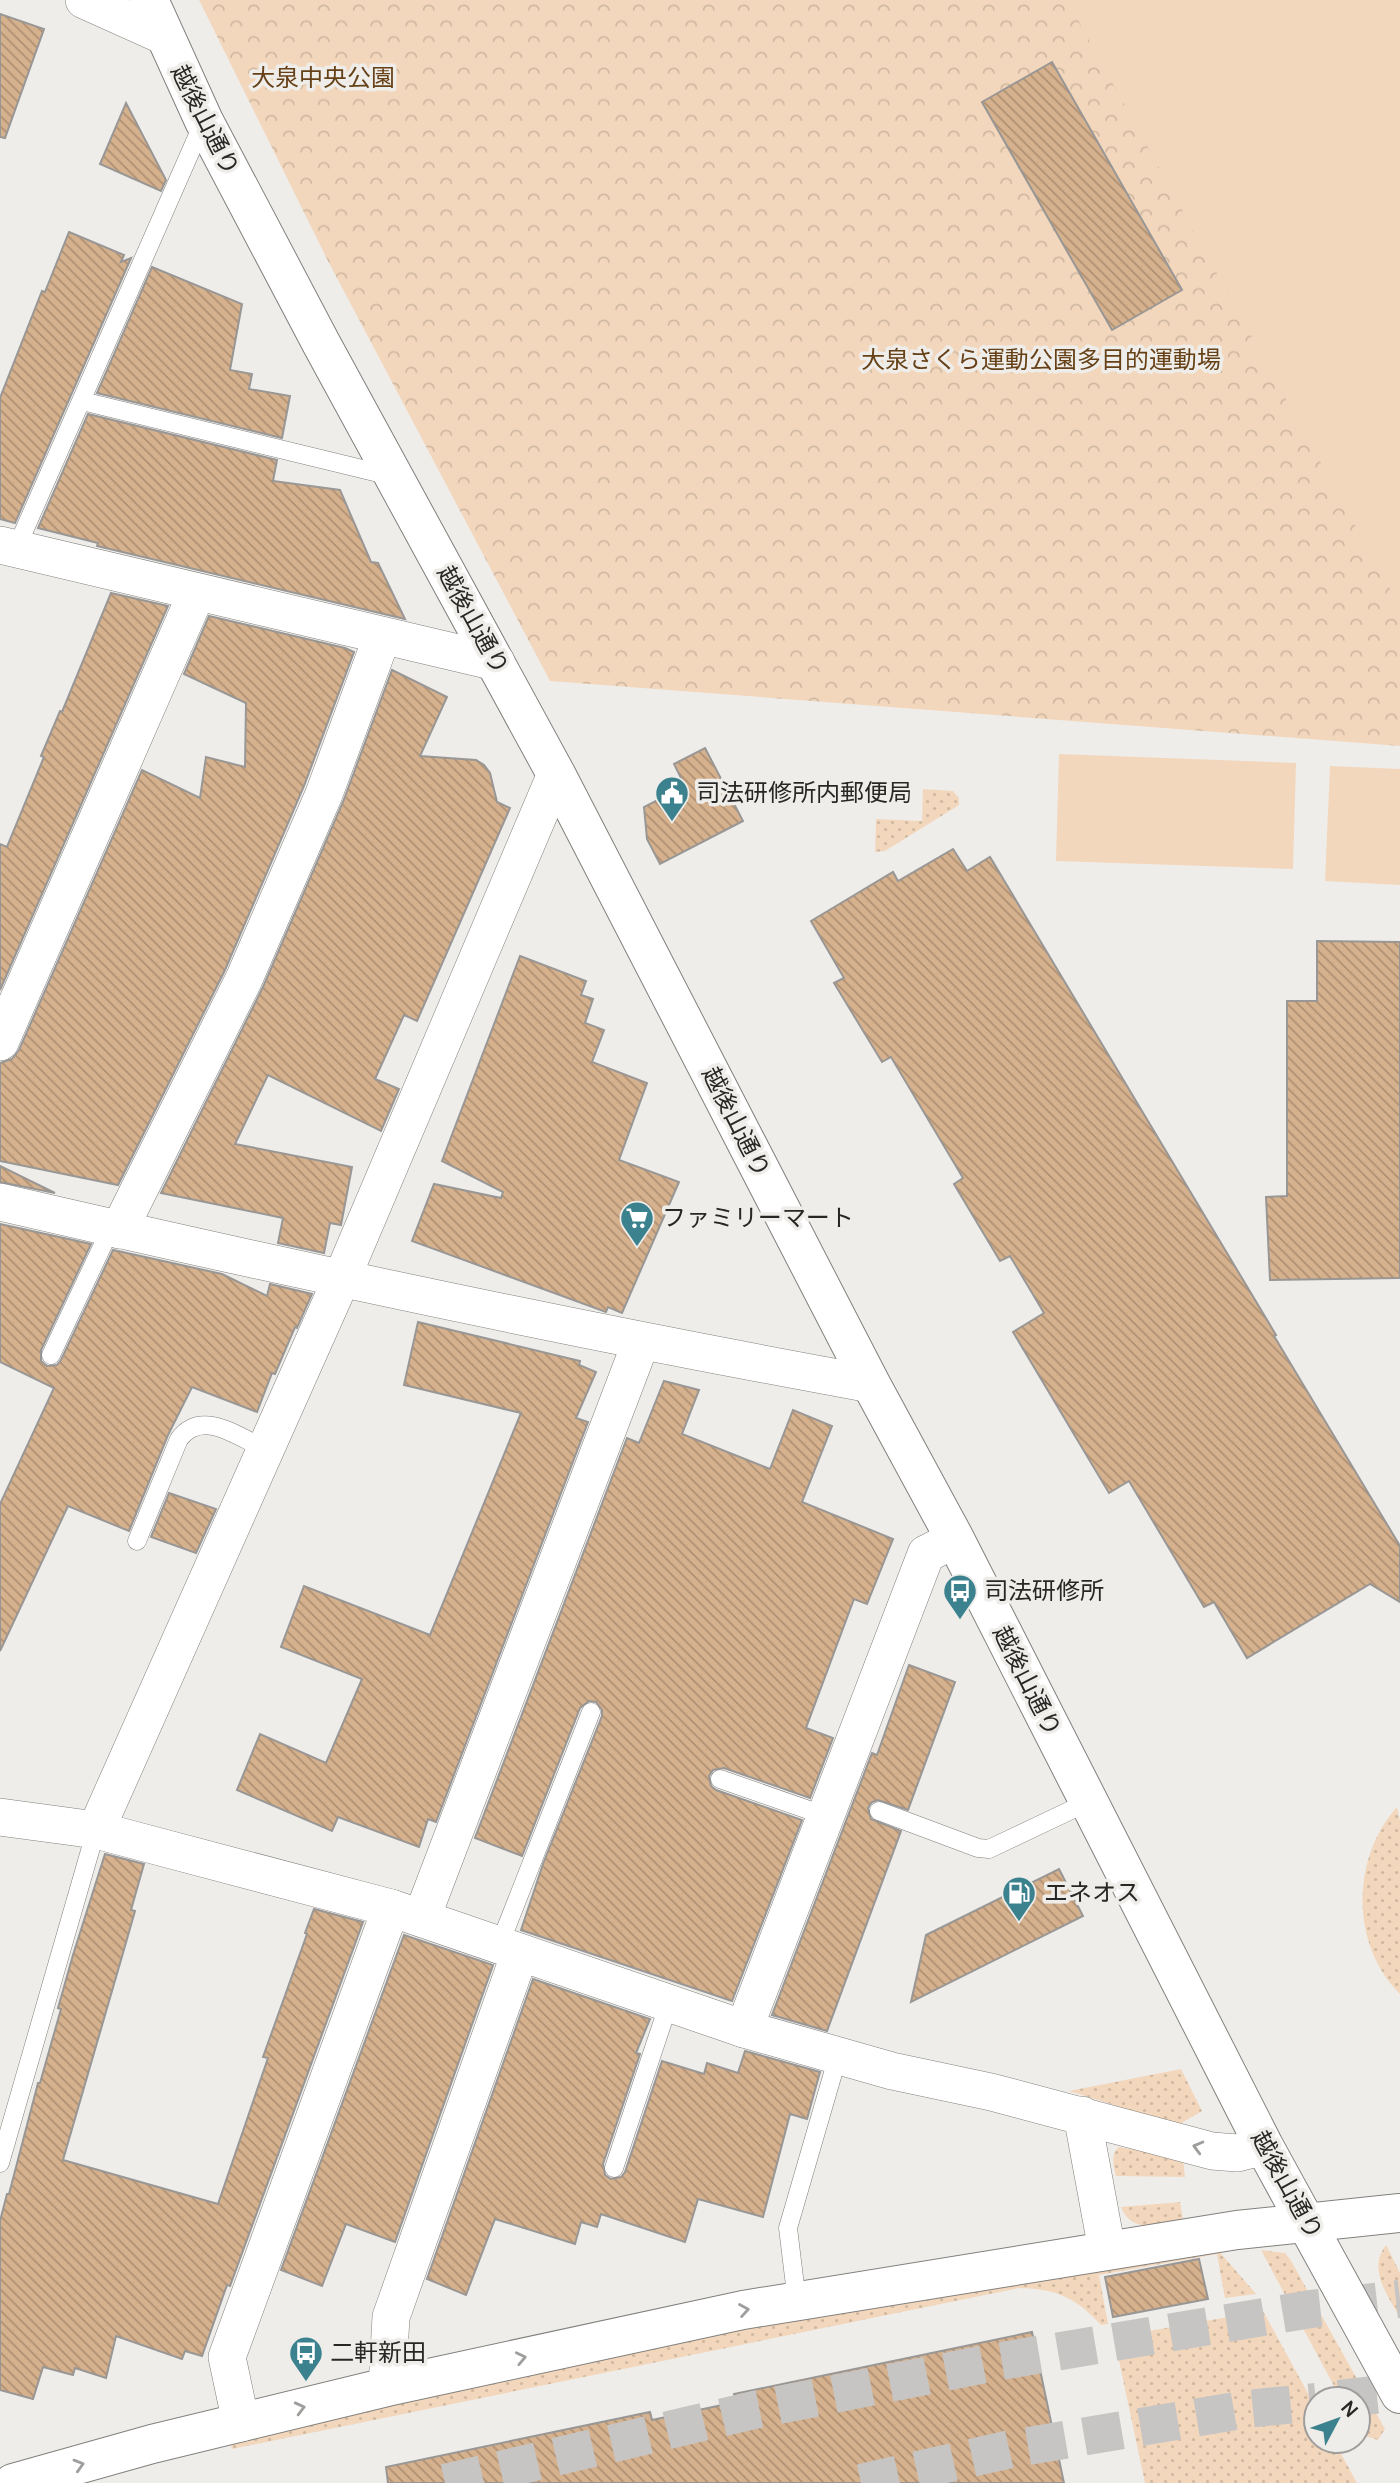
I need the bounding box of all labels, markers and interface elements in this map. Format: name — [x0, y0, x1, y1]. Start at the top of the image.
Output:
street label: 越後山通り — [164, 58, 248, 180]
park label: 大泉中央公園 — [251, 60, 395, 93]
park label: 大泉さくら運動公園多目的運動場 — [861, 342, 1221, 375]
street label: 越後山通り — [431, 559, 518, 680]
public building icon: 司法研修所内郵便局 — [653, 774, 691, 823]
place label: 司法研修所内郵便局 — [696, 775, 912, 808]
street label: 越後山通り — [695, 1060, 779, 1182]
supermarket icon: ファミリーマート — [618, 1199, 656, 1248]
place label: ファミリーマート — [662, 1200, 854, 1233]
bus stop icon: 司法研修所 — [941, 1572, 979, 1621]
place label: 司法研修所 — [984, 1573, 1104, 1606]
street label: 越後山通り — [986, 1619, 1070, 1741]
fuel station icon: エネオス — [1000, 1874, 1038, 1923]
place label: エネオス — [1044, 1875, 1140, 1908]
street label: 越後山通り — [1245, 2124, 1332, 2245]
one-way arrow — [1192, 2141, 1204, 2155]
one-way arrow — [738, 2304, 750, 2319]
bus stop icon: 二軒新田 — [287, 2334, 325, 2383]
place label: 二軒新田 — [330, 2335, 426, 2368]
one-way arrow — [515, 2351, 527, 2366]
north arrow — [1302, 2385, 1372, 2455]
text: N — [1336, 2395, 1364, 2423]
one-way arrow — [293, 2402, 305, 2416]
one-way arrow — [73, 2458, 85, 2473]

